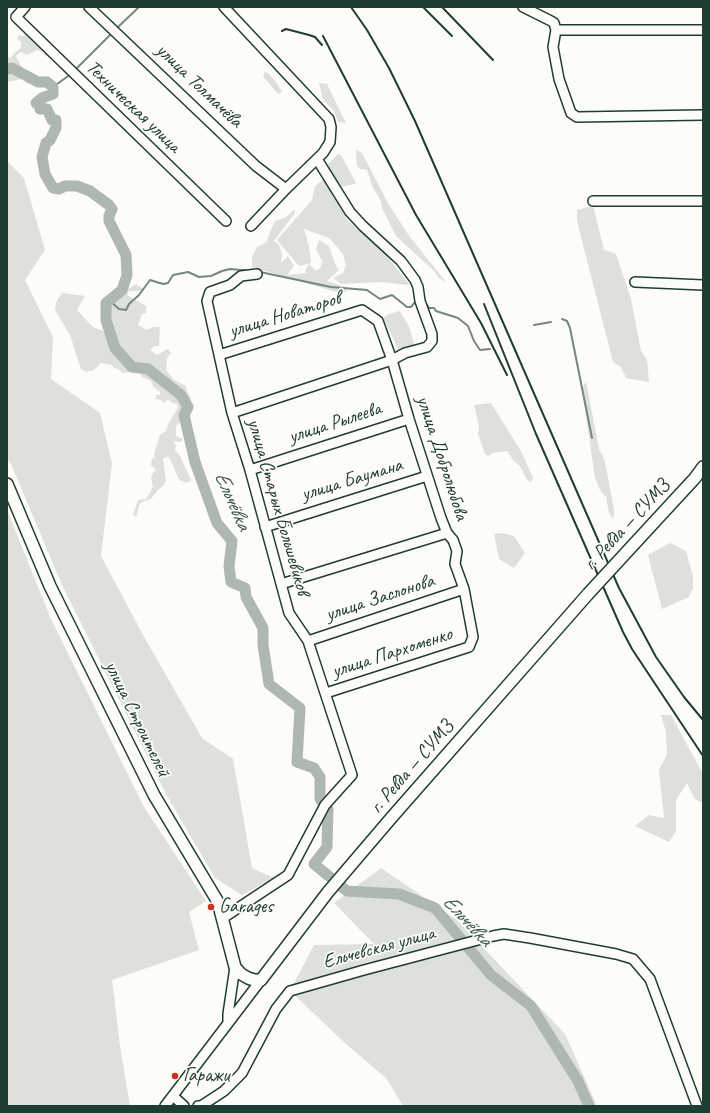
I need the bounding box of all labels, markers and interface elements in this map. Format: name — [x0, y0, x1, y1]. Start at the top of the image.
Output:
street label: улица Толмачёва — [151, 39, 247, 133]
street label: Техническая улица — [80, 56, 186, 158]
street label: улица Новаторов — [226, 287, 344, 343]
street label: улица Добролюбова — [411, 393, 473, 523]
street label: улица Рылеева — [286, 397, 384, 449]
street label: улица Старых Большевиков — [241, 416, 315, 598]
street label: улица Баумана — [299, 453, 405, 507]
water label: Ельчёвка — [208, 468, 256, 534]
street label: г. Ревда — СУМЗ — [579, 474, 675, 576]
street label: улица Заслонова — [323, 569, 437, 627]
street label: улица Пархоменко — [329, 622, 455, 684]
street label: улица Строителей — [99, 657, 175, 781]
street label: г. Ревда — СУМЗ — [365, 715, 459, 819]
water label: Ельчёвка — [437, 890, 497, 952]
place label: Garages — [219, 895, 273, 919]
marker: Garages — [206, 902, 216, 912]
street label: Ельчевская улица — [320, 922, 438, 974]
place label: Гаражи — [183, 1064, 229, 1088]
marker: Гаражи — [170, 1071, 180, 1081]

